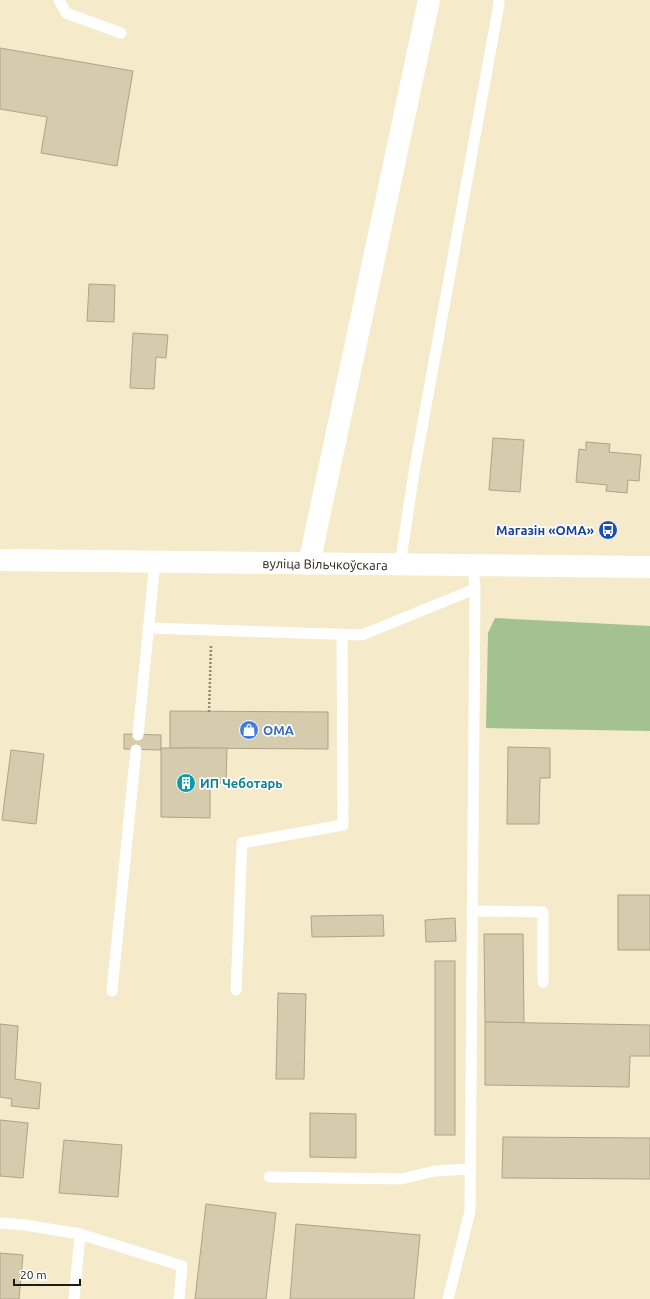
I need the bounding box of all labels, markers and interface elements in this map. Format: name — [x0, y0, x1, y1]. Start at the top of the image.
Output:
bus stop icon: Магазін «ОМА» — [597, 519, 619, 541]
place label: Магазін «ОМА» — [496, 523, 595, 537]
street label: вуліца Вільчкоўскага — [262, 556, 388, 572]
shop icon: ОМА — [238, 719, 260, 741]
place label: ОМА — [263, 723, 295, 737]
building icon: ИП Чеботарь — [175, 772, 197, 794]
place label: ИП Чеботарь — [200, 776, 282, 790]
scale bar — [14, 1261, 80, 1287]
text: 20 m — [20, 1268, 47, 1281]

